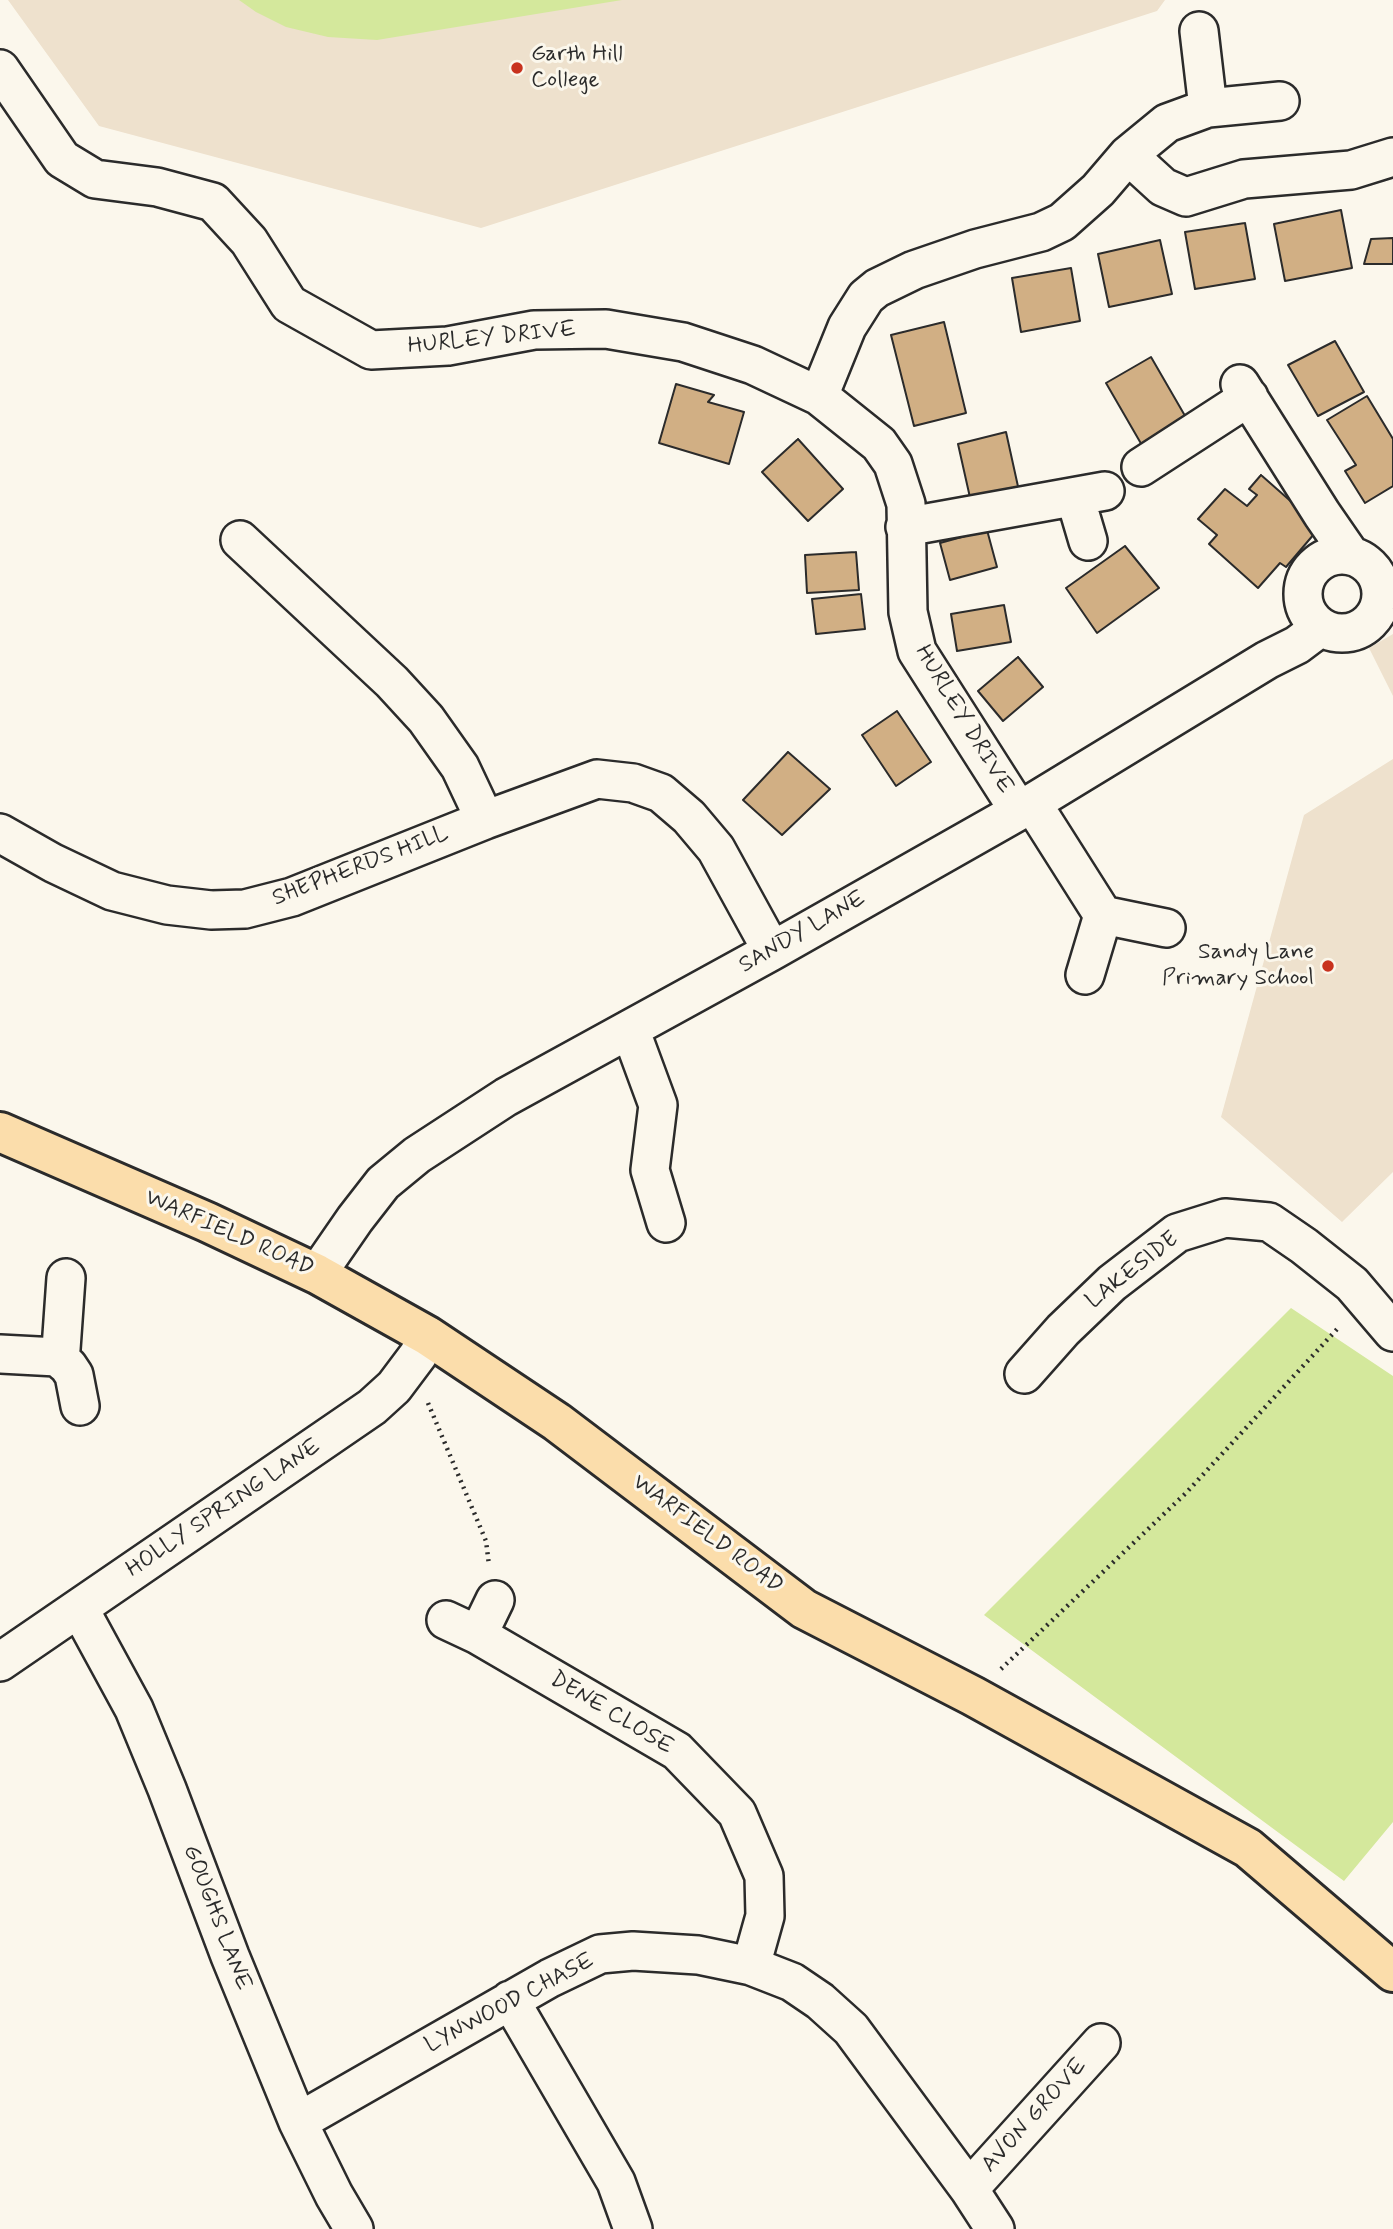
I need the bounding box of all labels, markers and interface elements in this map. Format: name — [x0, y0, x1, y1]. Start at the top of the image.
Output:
place label: Garth Hill College — [531, 41, 623, 95]
marker: Garth Hill College — [509, 60, 525, 76]
street label: HURLEY DRIVE — [407, 316, 577, 362]
street label: HURLEY DRIVE — [908, 641, 1018, 799]
street label: SHEPHERDS HILL — [269, 821, 453, 913]
street label: SANDY LANE — [735, 886, 871, 980]
place label: Sandy Lane Primary School — [1162, 939, 1314, 993]
marker: Sandy Lane Primary School — [1320, 958, 1336, 974]
street label: WARFIELD ROAD — [140, 1184, 318, 1284]
street label: LAKESIDE — [1081, 1226, 1185, 1316]
street label: HOLLY SPRING LANE — [121, 1434, 327, 1584]
street label: WARFIELD ROAD — [626, 1469, 788, 1601]
street label: DENE CLOSE — [544, 1666, 678, 1762]
street label: GOUGHS LANE — [176, 1841, 256, 1995]
street label: LYNWOOD CHASE — [421, 1948, 599, 2060]
street label: AVON GROVE — [976, 2053, 1094, 2179]

